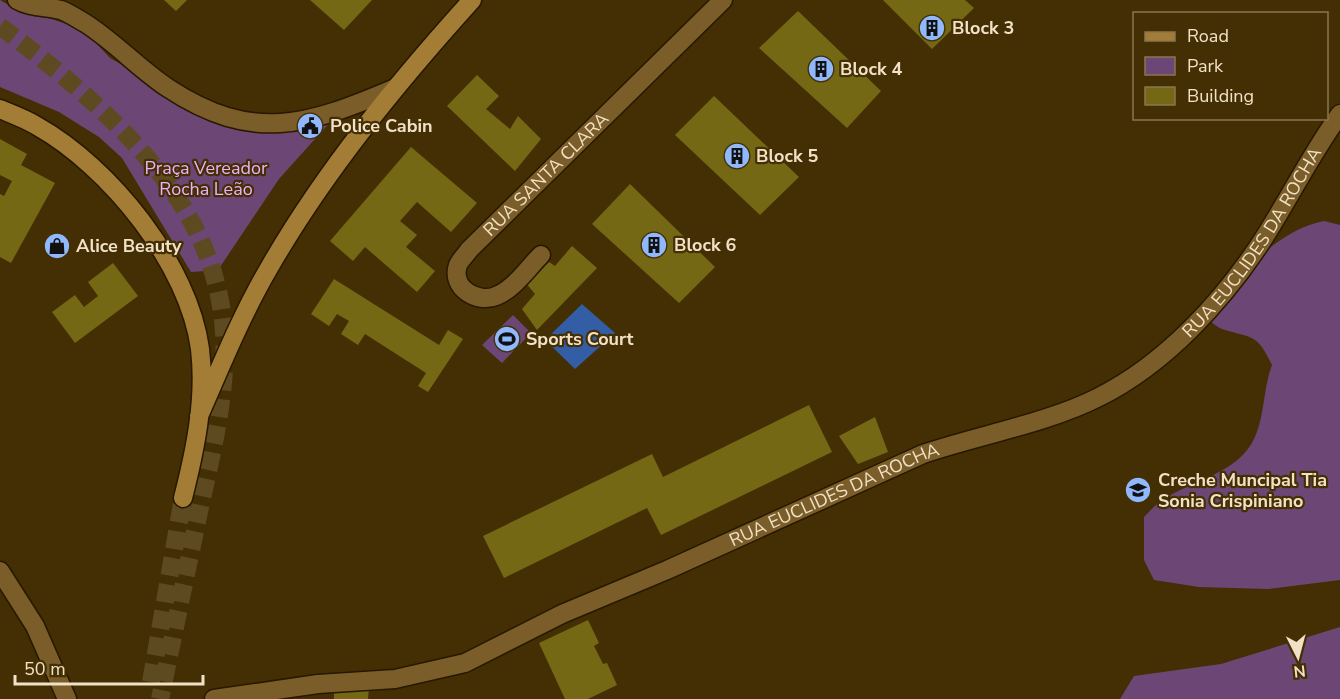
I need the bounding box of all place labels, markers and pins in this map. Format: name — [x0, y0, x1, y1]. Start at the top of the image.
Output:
building icon: Block 3 — [917, 13, 947, 43]
place label: Block 3 — [952, 16, 1014, 40]
building icon: Block 4 — [806, 54, 836, 84]
place label: Block 4 — [840, 57, 902, 81]
public building icon: Police Cabin — [295, 111, 325, 141]
place label: Police Cabin — [330, 114, 433, 138]
building icon: Block 5 — [722, 141, 752, 171]
place label: Block 5 — [756, 144, 818, 168]
building icon: Block 6 — [639, 230, 669, 260]
shop icon: Alice Beauty — [42, 231, 72, 261]
place label: Block 6 — [674, 233, 736, 257]
place label: Alice Beauty — [76, 234, 182, 258]
sports icon: Sports Court — [492, 324, 522, 354]
place label: Sports Court — [526, 327, 634, 351]
place label: Creche Muncipal Tia Sonia Crispiniano — [1158, 468, 1327, 513]
school or university icon: Creche Muncipal Tia Sonia Crispiniano — [1123, 475, 1153, 505]

